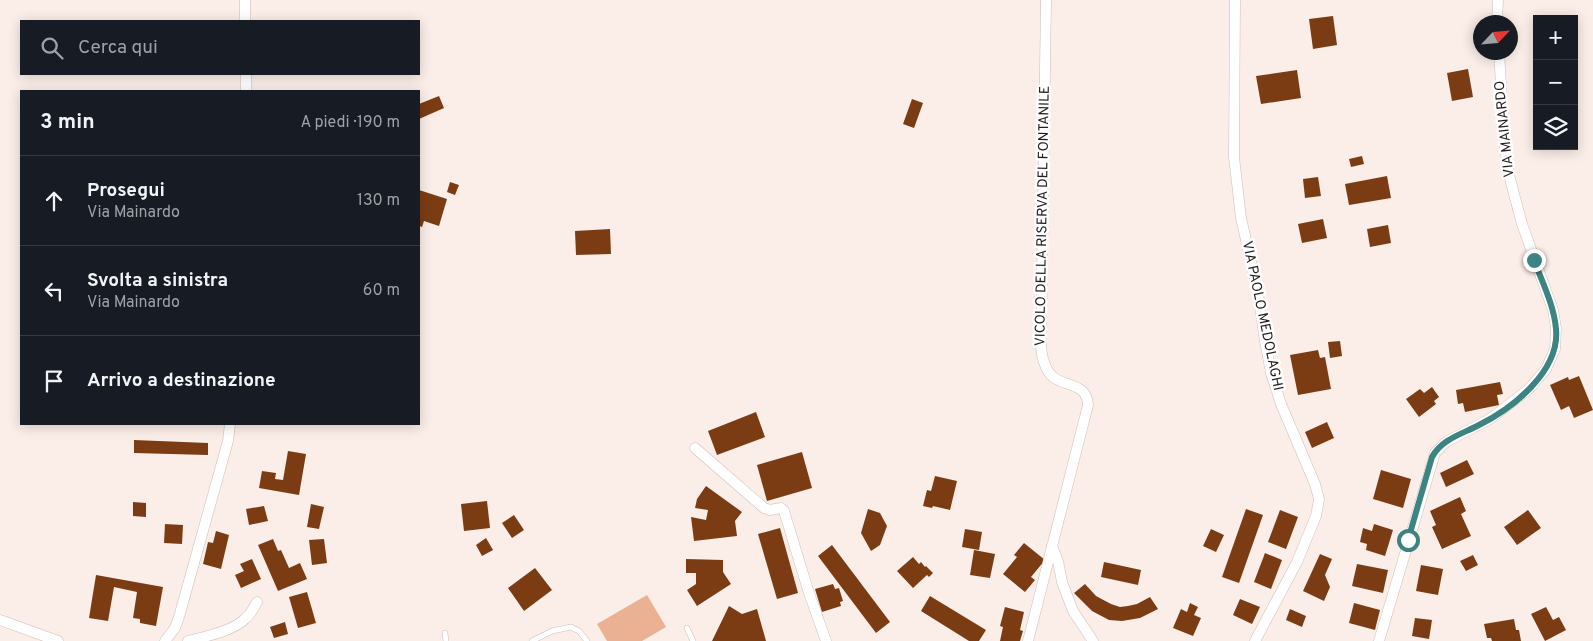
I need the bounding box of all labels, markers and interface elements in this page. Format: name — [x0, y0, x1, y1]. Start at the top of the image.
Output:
north arrow — [1473, 15, 1518, 60]
map controls — [1533, 15, 1578, 150]
button: + — [1533, 15, 1578, 60]
search box — [20, 20, 420, 75]
icon: search — [38, 34, 66, 62]
text: Cerca qui — [78, 36, 158, 60]
button: − — [1533, 60, 1578, 105]
street label: VIA MAINARDO — [1491, 80, 1519, 178]
street label: VICOLO DELLA RISERVA DEL FONTANILE — [1032, 86, 1054, 346]
button: layers — [1533, 105, 1578, 150]
text: 3 min — [40, 109, 95, 136]
text: A piedi · 190 m — [300, 113, 400, 133]
text: Prosegui — [87, 179, 165, 203]
icon: ahead — [40, 187, 68, 215]
text: 130 m — [357, 191, 400, 211]
text: Via Mainardo — [87, 203, 180, 223]
street label: VIA PAOLO MEDOLAGHI — [1238, 240, 1286, 392]
route end — [1523, 249, 1546, 272]
text: Svolta a sinistra — [87, 269, 228, 293]
icon: left — [40, 277, 68, 305]
text: 60 m — [363, 281, 400, 301]
text: Via Mainardo — [87, 293, 180, 313]
icon: arrive — [40, 367, 68, 395]
text: Arrivo a destinazione — [87, 369, 276, 393]
route start — [1397, 529, 1420, 552]

